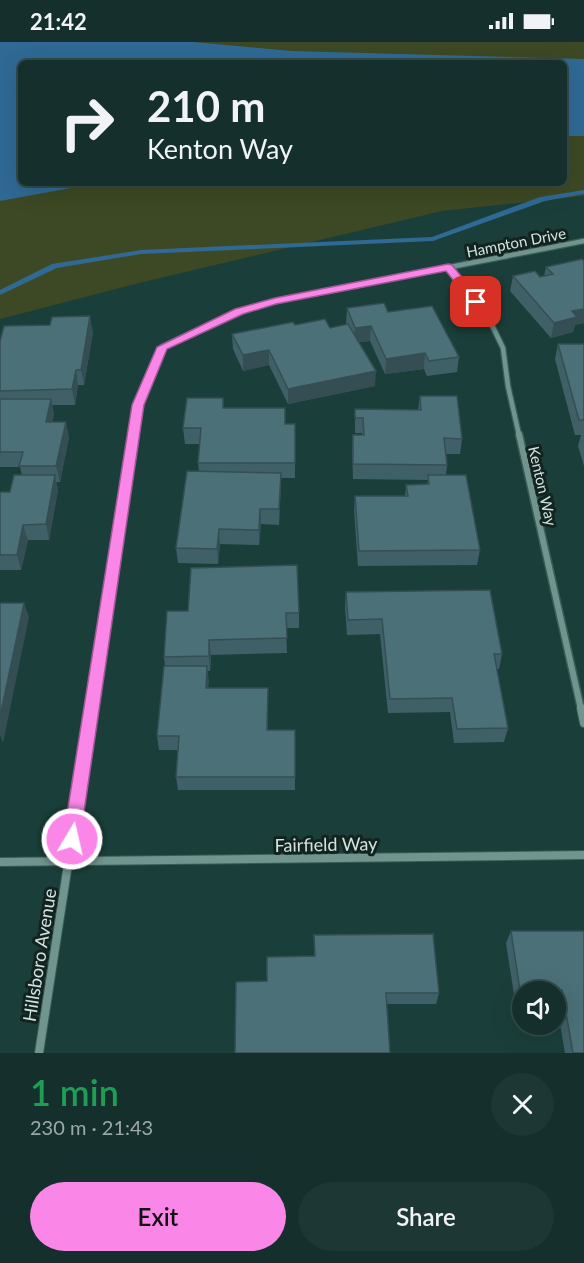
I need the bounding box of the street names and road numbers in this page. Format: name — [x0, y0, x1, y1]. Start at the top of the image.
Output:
street label: Hampton Drive — [465, 224, 567, 260]
street label: Kenton Way — [525, 444, 561, 528]
street label: Fairfield Way — [274, 832, 378, 856]
street label: Hillsboro Avenue — [18, 887, 60, 1023]

